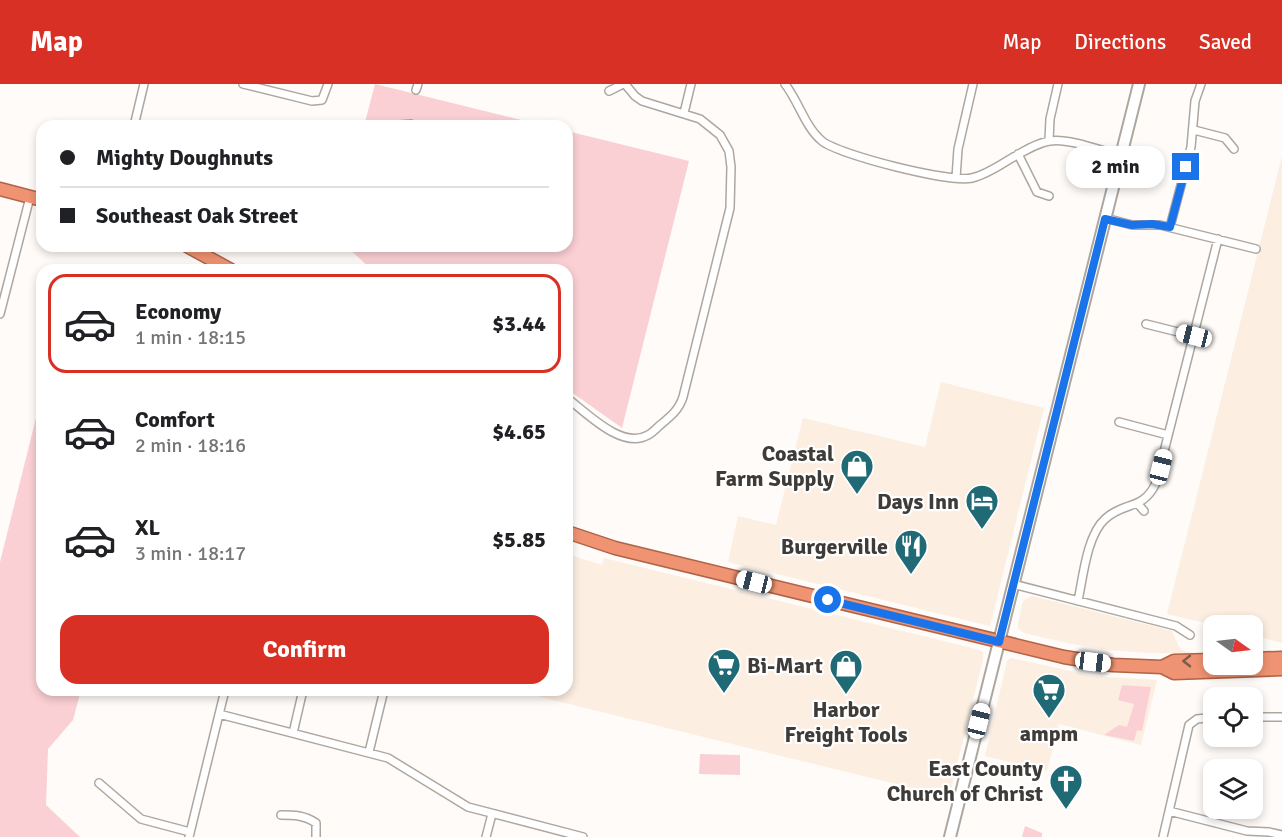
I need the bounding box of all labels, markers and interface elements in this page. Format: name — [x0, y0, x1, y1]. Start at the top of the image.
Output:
text: Map — [30, 25, 83, 59]
text: Map — [1003, 29, 1041, 55]
text: Directions — [1074, 29, 1166, 55]
text: Saved — [1199, 29, 1252, 55]
text: Mighty Doughnuts — [96, 144, 273, 171]
callout: 2 min — [1066, 146, 1165, 188]
route end — [1172, 153, 1199, 180]
text: 2 min — [1091, 154, 1140, 179]
text: Southeast Oak Street — [96, 202, 298, 229]
icon: car — [63, 297, 117, 351]
text: Economy — [135, 298, 221, 325]
text: $3.44 — [492, 310, 546, 337]
car — [1174, 323, 1214, 349]
text: 1 min · 18:15 — [135, 325, 246, 350]
icon: car — [63, 405, 117, 459]
text: Comfort — [135, 406, 215, 433]
text: $4.65 — [492, 418, 546, 445]
text: 2 min · 18:16 — [135, 433, 246, 458]
place label: Coastal Farm Supply — [715, 440, 834, 492]
car — [1148, 447, 1174, 487]
shop icon: Coastal Farm Supply — [839, 448, 875, 495]
hotel icon: Days Inn — [964, 483, 1000, 530]
place label: Days Inn — [877, 488, 959, 515]
icon: car — [63, 513, 117, 567]
text: XL — [135, 514, 160, 541]
text: $5.85 — [492, 526, 546, 553]
restaurant icon: Burgerville — [893, 528, 929, 575]
place label: Burgerville — [781, 533, 888, 560]
text: 3 min · 18:17 — [135, 541, 246, 566]
car — [734, 569, 774, 595]
route start — [814, 586, 841, 613]
button: Confirm — [60, 615, 549, 684]
north arrow — [1203, 615, 1263, 675]
map controls — [1203, 615, 1263, 819]
supermarket icon: Bi-Mart — [706, 647, 742, 694]
shop icon: Harbor Freight Tools — [828, 648, 864, 695]
car — [1074, 651, 1112, 673]
place label: Bi-Mart — [747, 652, 823, 679]
one-way arrow — [1183, 655, 1192, 667]
supermarket icon: ampm — [1031, 672, 1067, 719]
button: locate — [1203, 687, 1263, 747]
place label: Harbor Freight Tools — [785, 696, 908, 748]
car — [966, 701, 992, 741]
place label: ampm — [1020, 720, 1079, 747]
place label: East County Church of Christ — [887, 755, 1043, 807]
button: layers — [1203, 759, 1263, 819]
church icon: East County Church of Christ — [1048, 763, 1084, 810]

